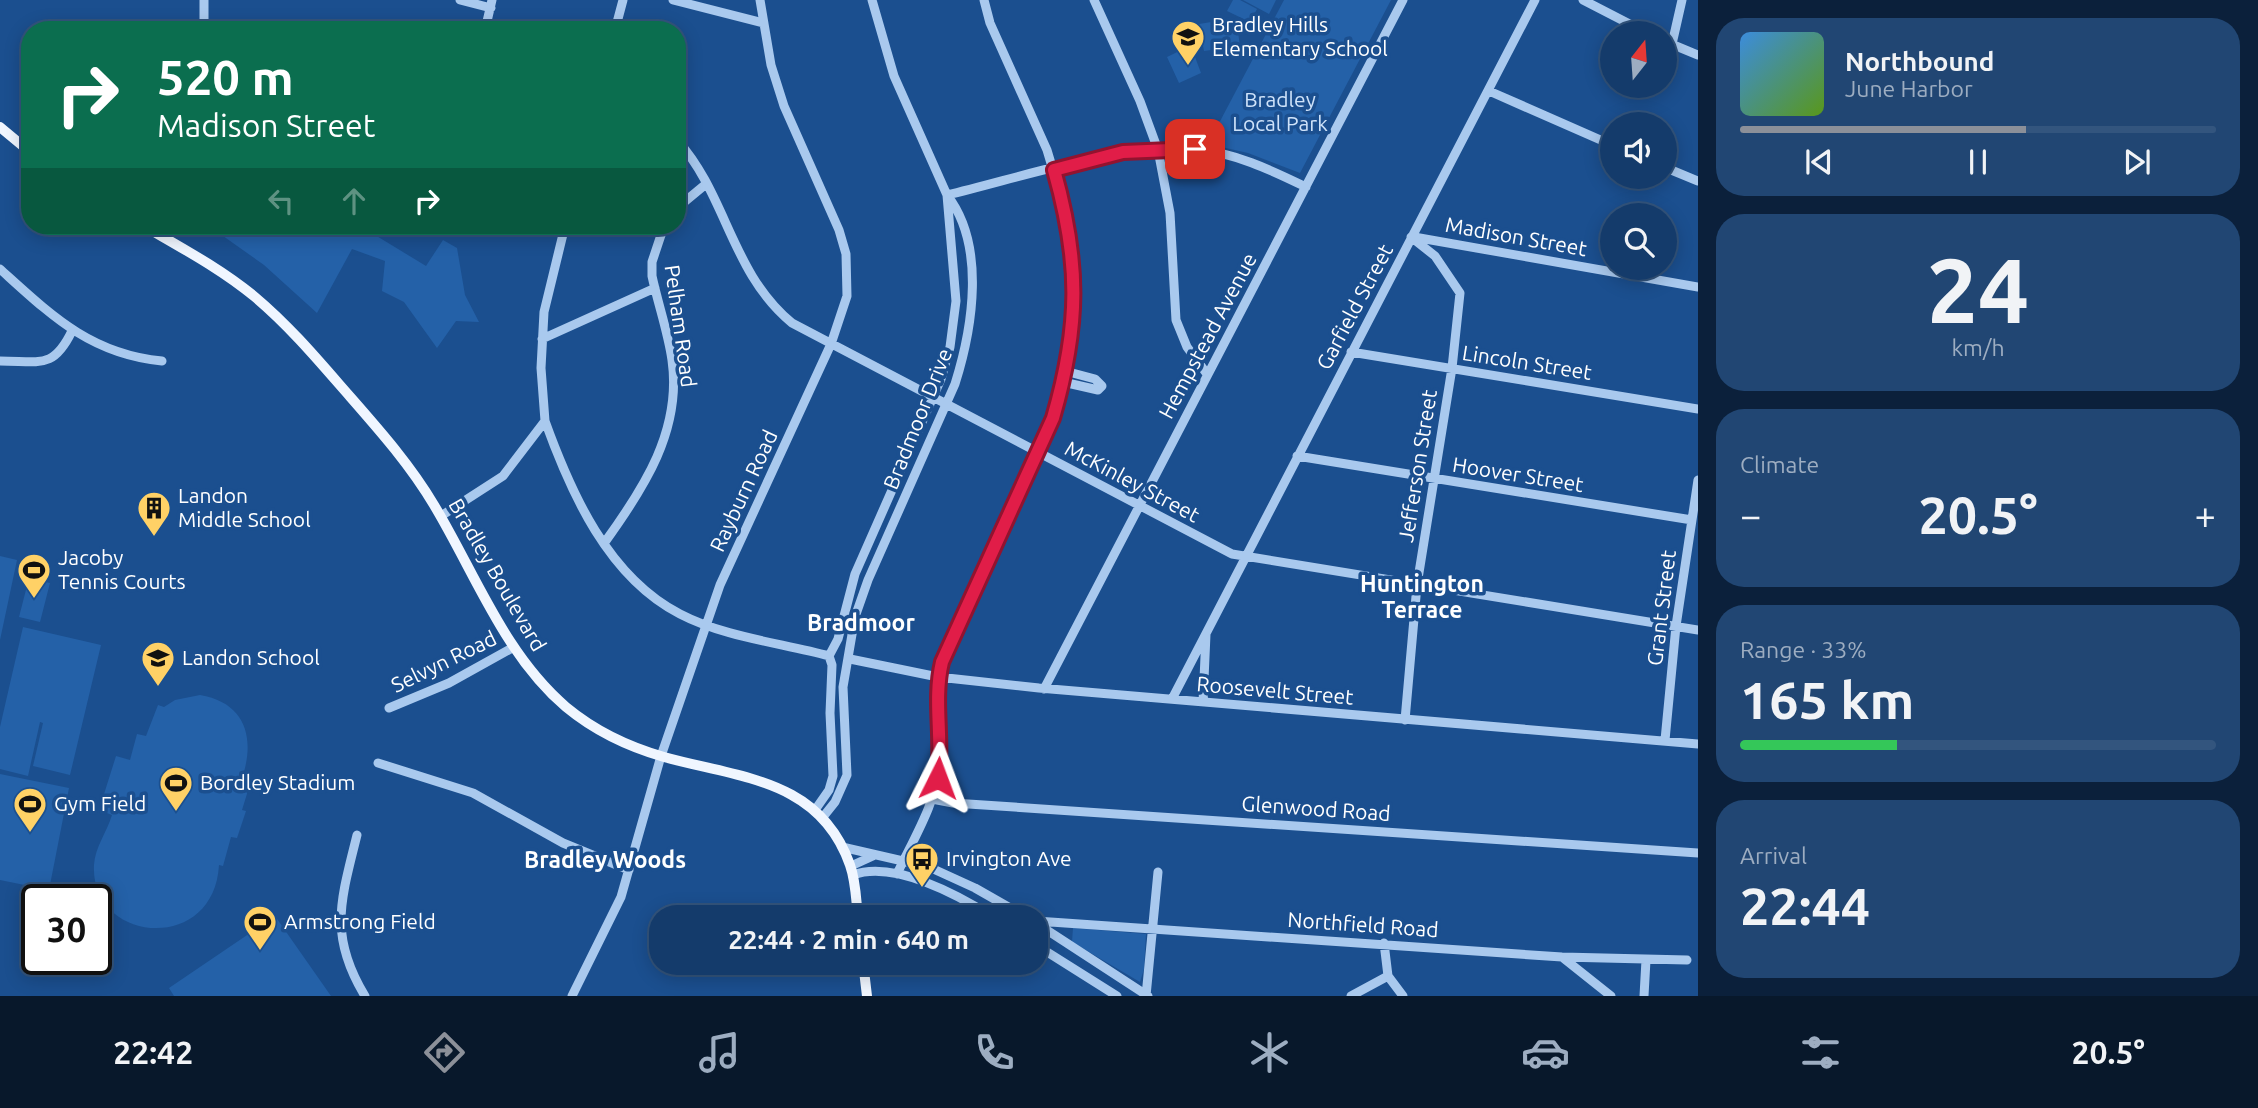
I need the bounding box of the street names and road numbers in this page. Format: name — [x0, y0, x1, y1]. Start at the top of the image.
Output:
street label: Madison Street — [1444, 212, 1589, 260]
street label: Garfield Street — [1311, 240, 1397, 373]
street label: Hempstead Avenue — [1153, 249, 1261, 422]
street label: Pelham Road — [661, 263, 701, 389]
street label: Lincoln Street — [1461, 340, 1594, 384]
street label: Bradmoor Drive — [878, 345, 956, 492]
street label: Jefferson Street — [1393, 388, 1441, 544]
street label: Rayburn Road — [704, 426, 782, 555]
street label: McKinley Street — [1061, 436, 1204, 527]
street label: Hoover Street — [1451, 452, 1585, 496]
street label: Bradley Boulevard — [444, 494, 551, 655]
street label: Grant Street — [1642, 549, 1680, 667]
street label: Selvyn Road — [387, 625, 500, 697]
street label: Roosevelt Street — [1196, 671, 1354, 709]
street label: Glenwood Road — [1241, 791, 1391, 825]
street label: Northfield Road — [1287, 907, 1439, 941]

